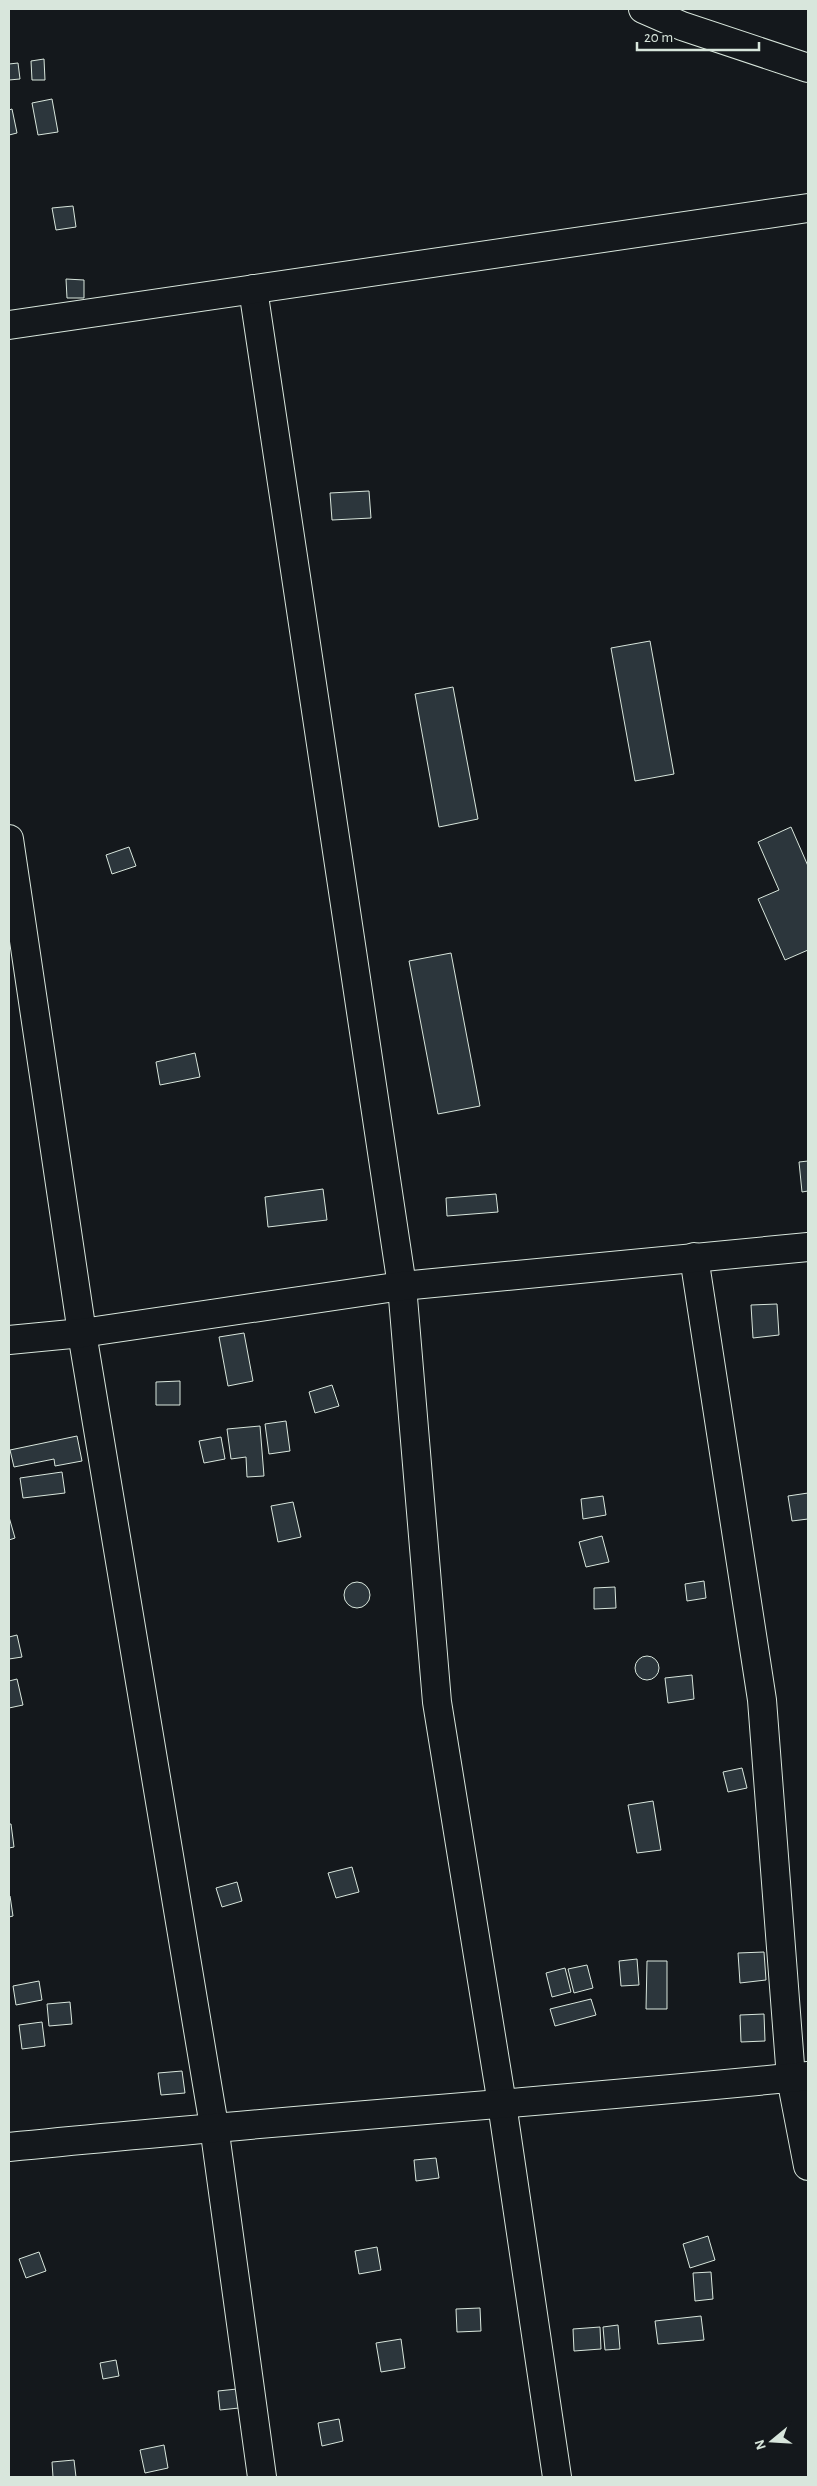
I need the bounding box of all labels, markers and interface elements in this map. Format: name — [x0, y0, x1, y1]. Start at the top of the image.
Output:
scale bar — [637, 20, 760, 52]
text: 20 m — [644, 30, 673, 45]
north arrow — [747, 2416, 797, 2466]
text: N — [752, 2438, 769, 2452]

